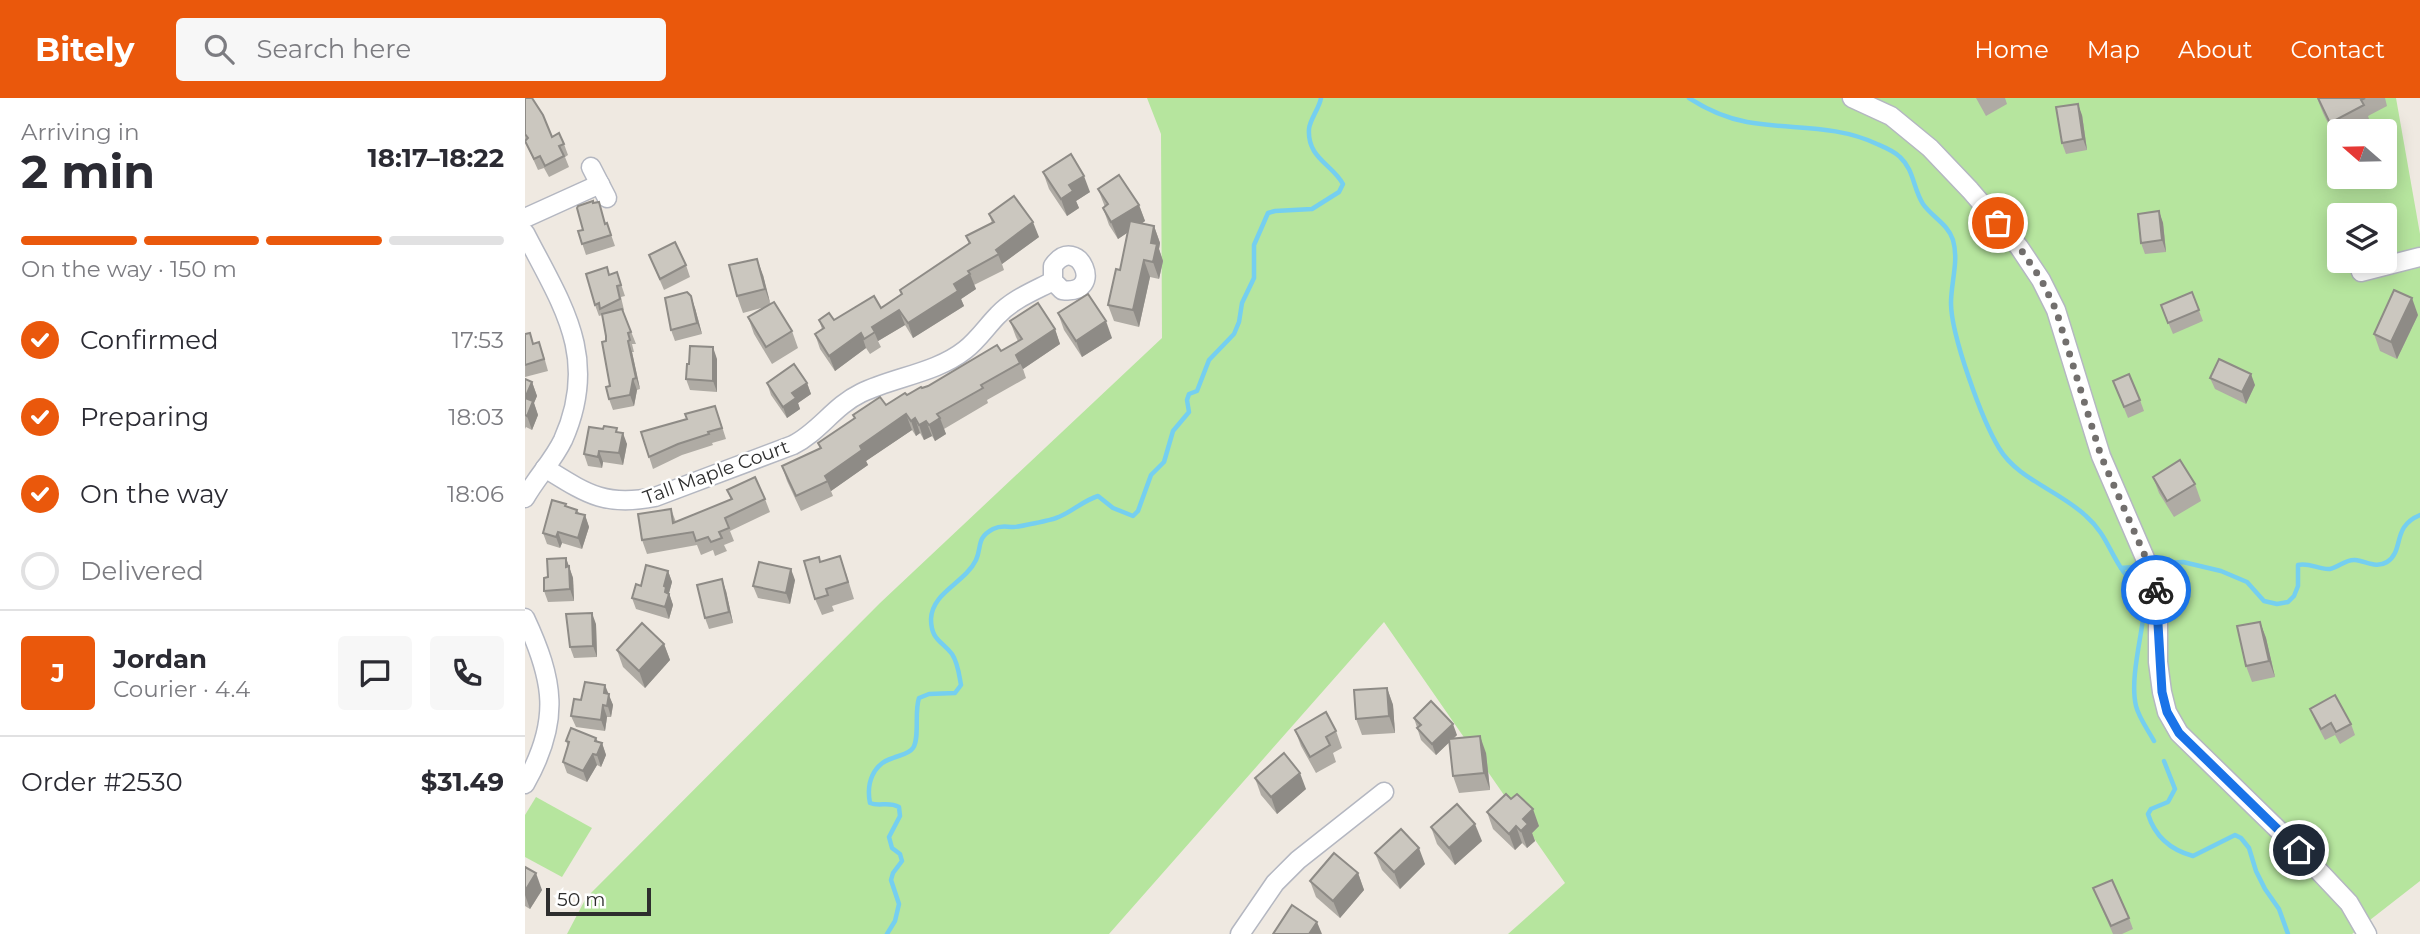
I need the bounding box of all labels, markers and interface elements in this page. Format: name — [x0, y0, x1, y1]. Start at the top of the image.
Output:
search box — [176, 18, 666, 81]
text: Bitely — [35, 29, 134, 69]
icon: search — [200, 30, 238, 68]
text: Search here — [256, 33, 411, 65]
text: Home — [1974, 35, 2049, 64]
text: Map — [2087, 35, 2140, 64]
text: About — [2178, 35, 2252, 64]
text: Contact — [2290, 35, 2385, 64]
text: Arriving in — [21, 118, 140, 146]
north arrow — [2327, 119, 2397, 189]
map controls — [2327, 119, 2397, 273]
text: 18:17–18:22 — [368, 142, 504, 174]
text: 2 min — [21, 143, 155, 200]
pin — [1968, 193, 2028, 253]
button: layers — [2327, 203, 2397, 273]
icon: bag — [1979, 204, 2017, 242]
text: On the way · 150 m — [21, 255, 237, 283]
icon: check — [21, 321, 59, 359]
text: Confirmed — [80, 324, 219, 356]
text: 17:53 — [452, 326, 504, 354]
icon: check — [21, 398, 59, 436]
text: Preparing — [80, 401, 209, 433]
text: 18:03 — [448, 403, 504, 431]
street label: Tall Maple Court — [640, 435, 793, 509]
icon: check — [21, 475, 59, 513]
text: On the way — [80, 478, 228, 510]
text: 18:06 — [447, 480, 504, 508]
text: Delivered — [80, 555, 204, 587]
courier — [2121, 555, 2191, 625]
icon: bike — [2137, 571, 2175, 609]
button: chat — [338, 636, 412, 710]
button: phone — [430, 636, 504, 710]
text: Jordan — [113, 643, 207, 675]
text: J — [51, 657, 65, 689]
text: Courier · 4.4 — [113, 675, 250, 703]
text: Order #2530 — [21, 766, 183, 798]
text: $31.49 — [421, 766, 504, 798]
pin — [2269, 820, 2329, 880]
icon: home — [2280, 831, 2318, 869]
scale bar — [546, 885, 651, 917]
text: 50 m — [557, 888, 605, 911]

